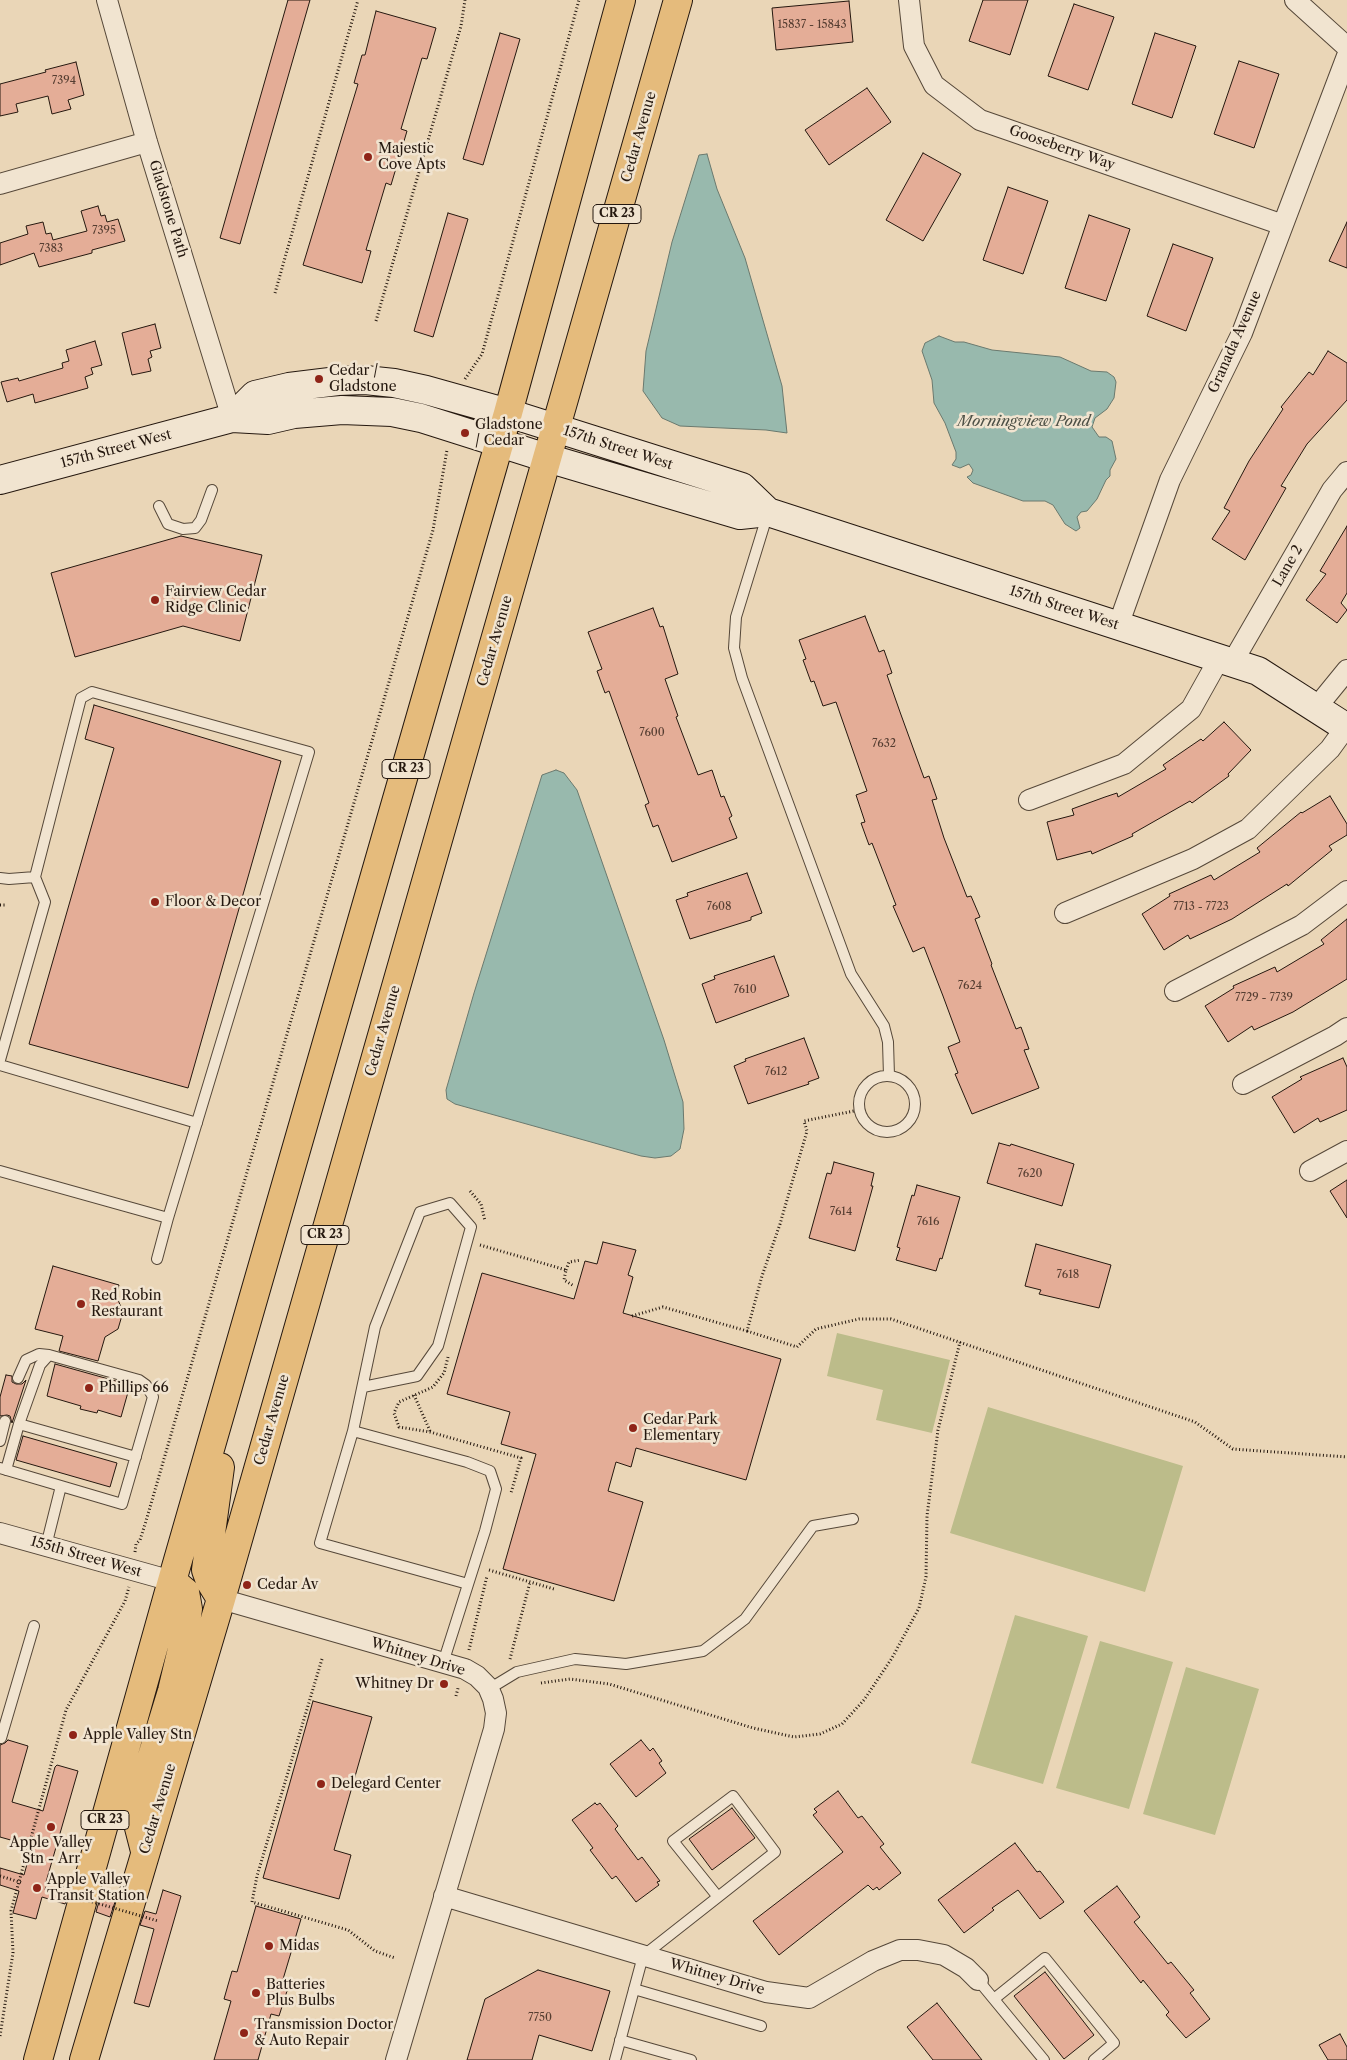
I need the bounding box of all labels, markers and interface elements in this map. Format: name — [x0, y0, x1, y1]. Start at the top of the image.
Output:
house number: 15837 - 15843 — [777, 18, 847, 32]
house number: 7394 — [52, 74, 76, 88]
street label: Cedar Avenue — [618, 90, 660, 184]
street label: Gooseberry Way — [1007, 122, 1117, 174]
place label: Majestic Cove Apts — [378, 141, 446, 174]
marker: Majestic Cove Apts — [362, 151, 374, 163]
street label: Gladstone Path — [145, 158, 191, 260]
road number: CR 23 — [593, 204, 641, 223]
house number: 7395 — [92, 224, 116, 238]
house number: 7383 — [39, 242, 63, 256]
street label: Granada Avenue — [1205, 288, 1265, 396]
place label: Cedar / Gladstone — [329, 363, 396, 396]
marker: Cedar / Gladstone — [313, 373, 325, 385]
water label: Morningview Pond — [958, 413, 1090, 431]
place label: Gladstone / Cedar — [475, 417, 542, 450]
street label: 157th Street West — [561, 422, 675, 474]
street label: 157th Street West — [59, 426, 173, 472]
marker: Gladstone / Cedar — [459, 427, 471, 439]
street label: Lane 2 — [1269, 542, 1307, 590]
street label: 157th Street West — [1007, 582, 1121, 634]
place label: Fairview Cedar Ridge Clinic — [165, 584, 266, 616]
marker: Fairview Cedar Ridge Clinic — [149, 594, 161, 606]
street label: Cedar Avenue — [474, 594, 516, 688]
house number: 7600 — [639, 726, 665, 740]
house number: 7632 — [872, 737, 896, 751]
road number: CR 23 — [382, 760, 430, 779]
place label: Floor & Decor — [165, 894, 261, 910]
marker: Floor & Decor — [149, 896, 161, 908]
house number: 7608 — [706, 900, 732, 914]
house number: 7713 - 7723 — [1173, 900, 1229, 914]
house number: 7624 — [958, 979, 982, 993]
house number: 7610 — [733, 983, 757, 997]
street label: Cedar Avenue — [362, 984, 404, 1078]
house number: 7729 - 7739 — [1235, 991, 1293, 1005]
house number: 7612 — [765, 1065, 787, 1079]
house number: 7620 — [1018, 1167, 1042, 1181]
house number: 7614 — [830, 1205, 852, 1219]
house number: 7616 — [917, 1215, 939, 1229]
road number: CR 23 — [301, 1226, 349, 1244]
house number: 7618 — [1057, 1268, 1079, 1282]
place label: Red Robin Restaurant — [91, 1288, 163, 1320]
marker: Red Robin Restaurant — [75, 1298, 87, 1310]
street label: Cedar Avenue — [251, 1373, 293, 1467]
place label: Phillips 66 — [99, 1380, 169, 1396]
marker: Phillips 66 — [83, 1382, 95, 1394]
place label: Cedar Park Elementary — [643, 1412, 720, 1444]
marker: Cedar Park Elementary — [627, 1422, 639, 1434]
street label: 155th Street West — [28, 1533, 144, 1581]
place label: Cedar Av — [257, 1577, 318, 1593]
marker: Cedar Av — [241, 1579, 253, 1591]
street label: Whitney Drive — [369, 1635, 467, 1679]
place label: Whitney Dr — [355, 1676, 434, 1692]
marker: Whitney Dr — [438, 1678, 450, 1690]
place label: Apple Valley Stn — [83, 1727, 192, 1743]
marker: Apple Valley Stn — [67, 1729, 79, 1741]
street label: Cedar Avenue — [136, 1762, 180, 1856]
place label: Delegard Center — [331, 1776, 441, 1792]
marker: Delegard Center — [315, 1778, 327, 1790]
road number: CR 23 — [81, 1810, 129, 1830]
marker: Apple Valley Stn - Arr — [45, 1821, 57, 1833]
place label: Apple Valley Stn - Arr — [9, 1835, 93, 1868]
place label: Apple Valley Transit Station — [47, 1872, 145, 1904]
marker: Apple Valley Transit Station — [31, 1882, 43, 1894]
place label: Midas — [279, 1938, 319, 1954]
marker: Midas — [263, 1940, 275, 1952]
street label: Whitney Drive — [668, 1955, 766, 1999]
place label: Batteries Plus Bulbs — [266, 1977, 335, 2010]
marker: Batteries Plus Bulbs — [250, 1987, 262, 1999]
house number: 7750 — [528, 2011, 552, 2025]
place label: Transmission Doctor & Auto Repair — [254, 2017, 393, 2050]
marker: Transmission Doctor & Auto Repair — [238, 2027, 250, 2039]

